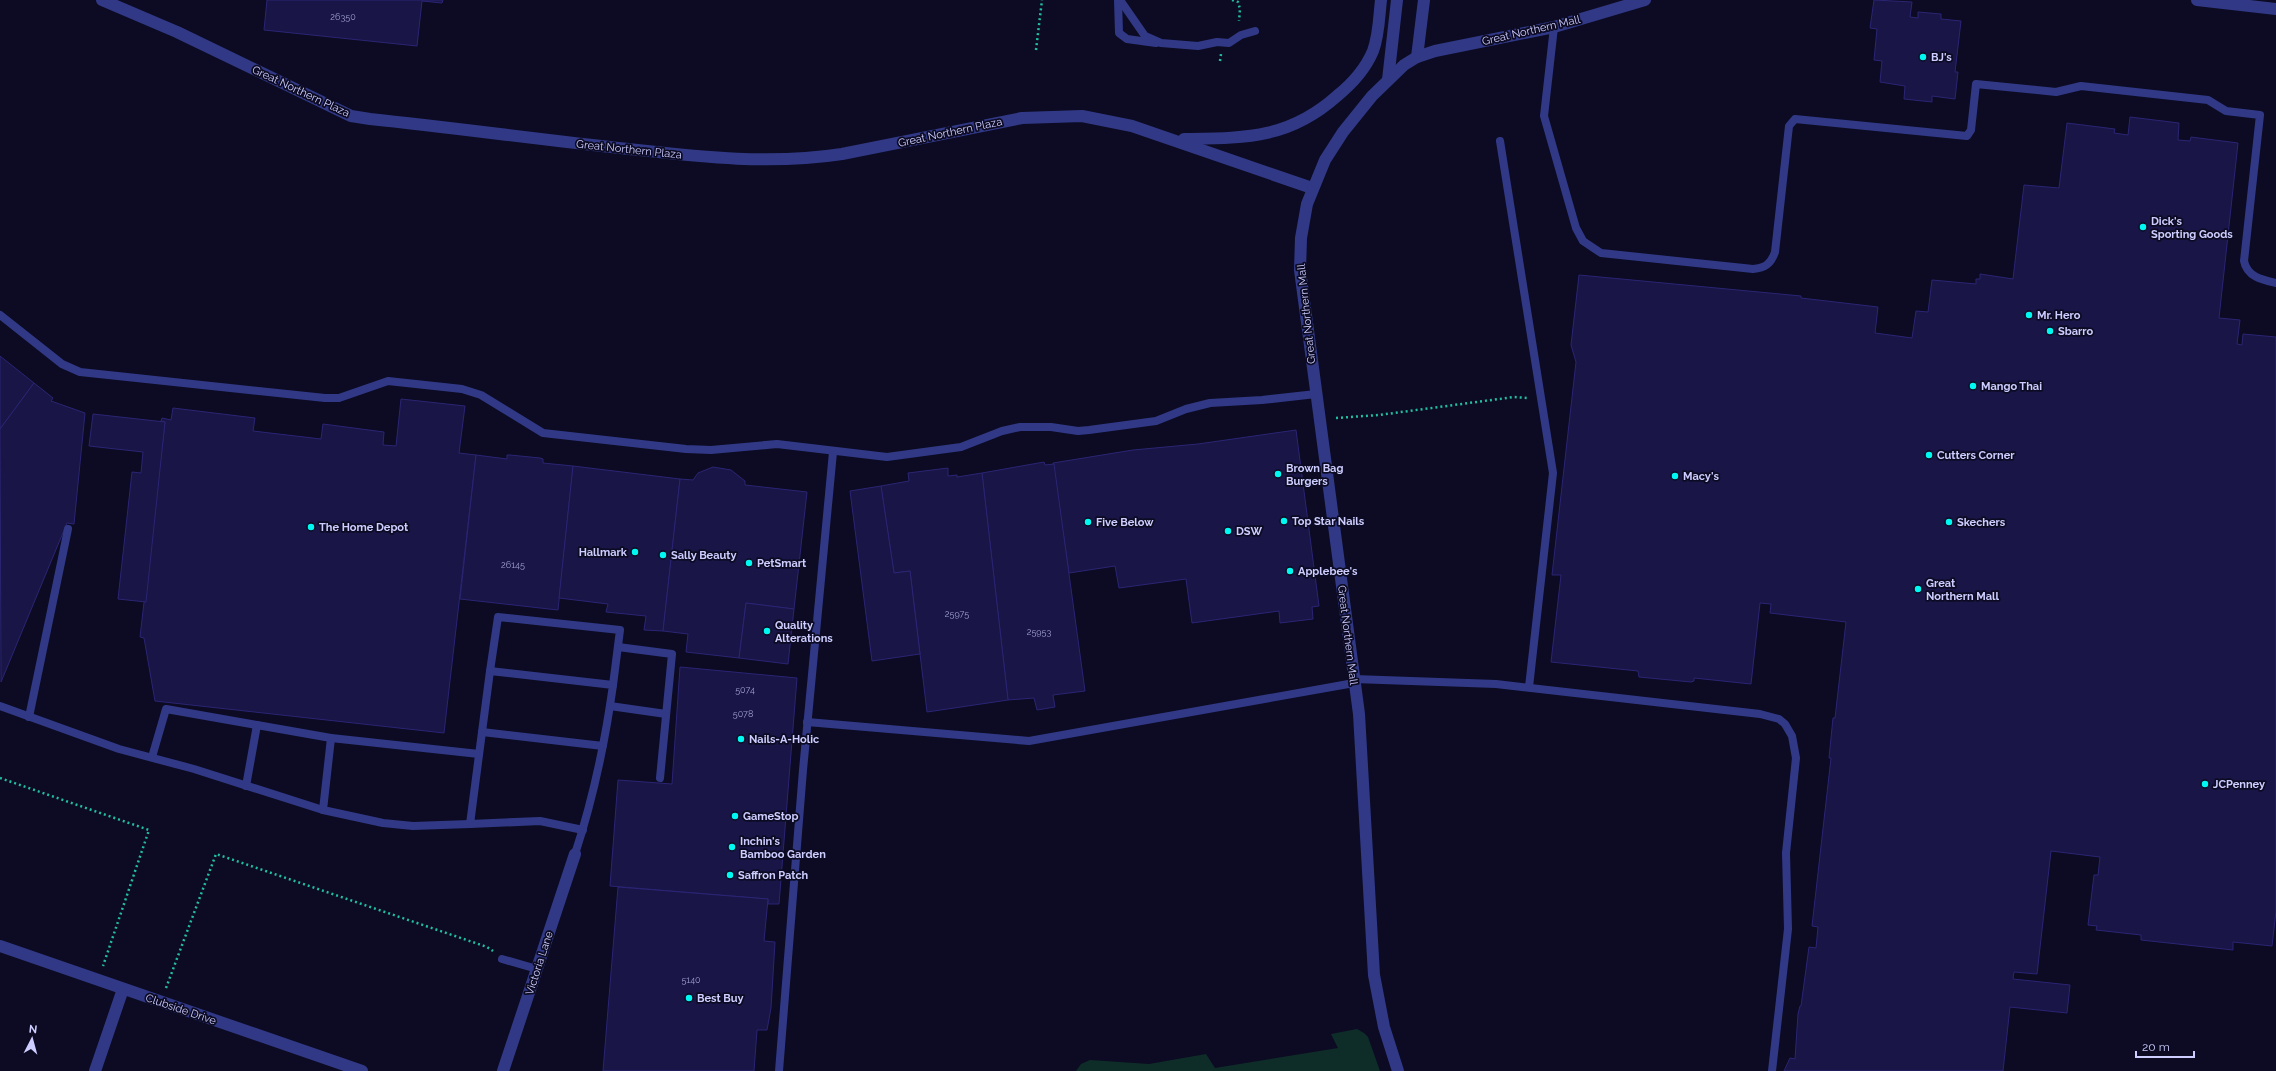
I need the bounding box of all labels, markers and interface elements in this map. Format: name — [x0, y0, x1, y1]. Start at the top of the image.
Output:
house number: 26350 — [330, 12, 356, 22]
street label: Great Northern Mall — [1481, 13, 1582, 48]
place label: BJ's — [1931, 51, 1952, 64]
marker: BJ's — [1918, 52, 1928, 62]
street label: Great Northern Plaza — [250, 63, 352, 120]
street label: Great Northern Plaza — [897, 115, 1003, 150]
street label: Great Northern Plaza — [575, 137, 682, 162]
place label: Dick's Sporting Goods — [2151, 215, 2233, 241]
marker: Dick's Sporting Goods — [2138, 222, 2148, 232]
street label: Great Northern Mall — [1295, 263, 1318, 365]
place label: Mr. Hero — [2037, 309, 2081, 322]
marker: Mr. Hero — [2024, 310, 2034, 320]
place label: Sbarro — [2058, 325, 2093, 338]
marker: Sbarro — [2045, 326, 2055, 336]
place label: Mango Thai — [1981, 380, 2042, 393]
marker: Mango Thai — [1968, 381, 1978, 391]
place label: Cutters Corner — [1937, 449, 2015, 462]
marker: Cutters Corner — [1924, 450, 1934, 460]
place label: Brown Bag Burgers — [1286, 462, 1343, 488]
marker: Brown Bag Burgers — [1273, 469, 1283, 479]
place label: Macy's — [1683, 470, 1719, 483]
marker: Macy's — [1670, 471, 1680, 481]
place label: Top Star Nails — [1292, 515, 1365, 528]
place label: Five Below — [1096, 516, 1154, 529]
marker: Top Star Nails — [1279, 516, 1289, 526]
place label: Skechers — [1957, 516, 2006, 529]
marker: Five Below — [1083, 517, 1093, 527]
marker: Skechers — [1944, 517, 1954, 527]
place label: The Home Depot — [319, 521, 409, 534]
marker: The Home Depot — [306, 522, 316, 532]
place label: DSW — [1236, 525, 1262, 538]
marker: DSW — [1223, 526, 1233, 536]
place label: Hallmark — [579, 546, 628, 559]
marker: Hallmark — [630, 547, 640, 557]
place label: Sally Beauty — [671, 549, 737, 562]
marker: Sally Beauty — [658, 550, 668, 560]
place label: PetSmart — [757, 557, 807, 570]
marker: PetSmart — [744, 558, 754, 568]
house number: 26145 — [501, 560, 525, 570]
place label: Applebee's — [1298, 565, 1358, 578]
marker: Applebee's — [1285, 566, 1295, 576]
place label: Great Northern Mall — [1926, 577, 1999, 603]
street label: Great Northern Mall — [1335, 584, 1360, 686]
marker: Great Northern Mall — [1913, 584, 1923, 594]
house number: 25975 — [945, 609, 969, 619]
place label: Quality Alterations — [775, 619, 833, 645]
marker: Quality Alterations — [762, 626, 772, 636]
house number: 25953 — [1027, 627, 1051, 637]
house number: 5074 — [735, 685, 755, 695]
house number: 5078 — [733, 709, 753, 719]
place label: Nails-A-Holic — [749, 733, 819, 746]
marker: Nails-A-Holic — [736, 734, 746, 744]
place label: JCPenney — [2213, 778, 2265, 791]
marker: JCPenney — [2200, 779, 2210, 789]
place label: GameStop — [743, 810, 798, 823]
marker: GameStop — [730, 811, 740, 821]
place label: Inchin's Bamboo Garden — [740, 835, 826, 861]
marker: Inchin's Bamboo Garden — [727, 842, 737, 852]
place label: Saffron Patch — [738, 869, 809, 882]
marker: Saffron Patch — [725, 870, 735, 880]
street label: Victoria Lane — [523, 929, 556, 997]
house number: 5140 — [681, 975, 701, 985]
street label: Clubside Drive — [144, 991, 218, 1028]
place label: Best Buy — [697, 992, 744, 1005]
marker: Best Buy — [684, 993, 694, 1003]
north arrow — [12, 1019, 52, 1059]
text: N — [28, 1023, 38, 1036]
scale bar — [2136, 1033, 2194, 1059]
text: 20 m — [2142, 1040, 2170, 1054]

